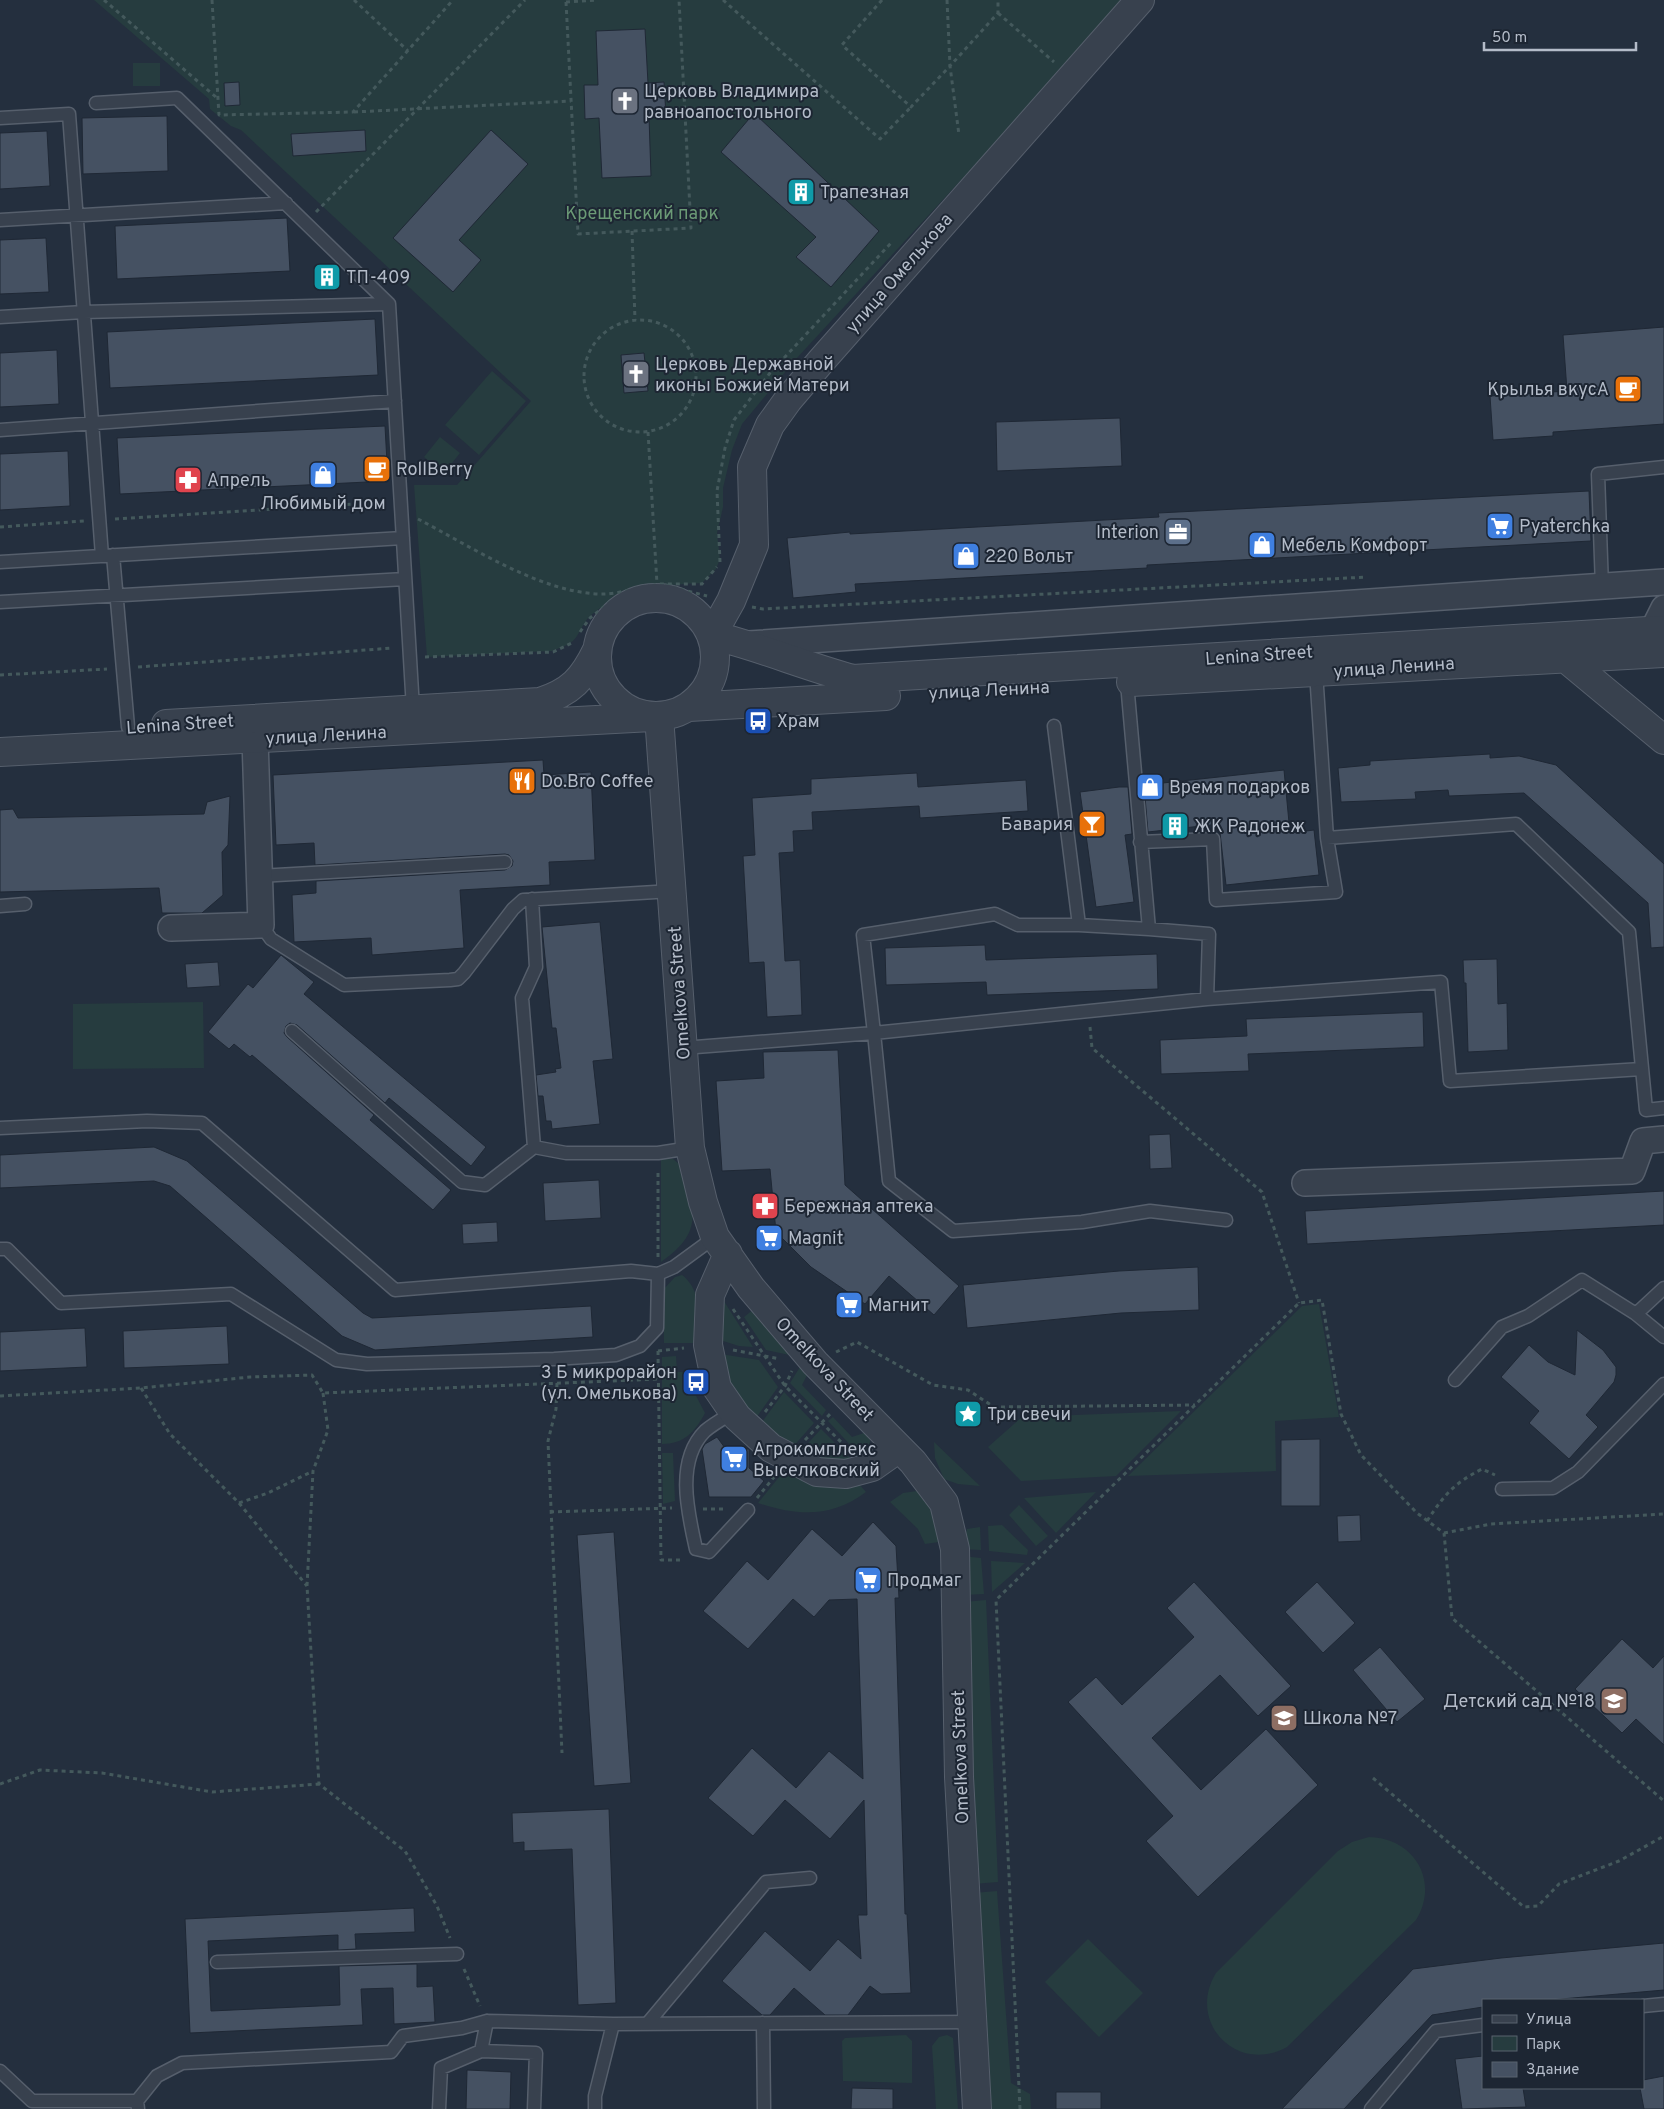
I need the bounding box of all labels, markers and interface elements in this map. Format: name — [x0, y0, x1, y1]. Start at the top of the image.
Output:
scale bar — [1484, 20, 1636, 52]
text: 50 m — [1492, 29, 1527, 48]
place label: Церковь Владимира равноапостольного — [644, 81, 819, 125]
church icon: Церковь Владимира равноапостольного — [610, 86, 640, 116]
building icon: Трапезная — [786, 177, 816, 207]
place label: Трапезная — [820, 182, 909, 205]
park label: Крещенский парк — [565, 203, 719, 226]
street label: улица Омелькова — [842, 209, 959, 339]
building icon: ТП-409 — [312, 262, 342, 292]
place label: ТП-409 — [346, 267, 410, 290]
place label: Церковь Державной иконы Божией Матери — [655, 354, 850, 398]
church icon: Церковь Державной иконы Божией Матери — [621, 359, 651, 389]
cafe icon: Крылья вкусА — [1613, 374, 1643, 404]
place label: Крылья вкусА — [1487, 379, 1609, 402]
cafe icon: RollBerry — [362, 454, 392, 484]
place label: RollBerry — [396, 459, 472, 482]
shop icon: Любимый дом — [308, 460, 338, 490]
pharmacy icon: Апрель — [173, 465, 203, 495]
place label: Апрель — [207, 470, 270, 493]
place label: Любимый дом — [260, 493, 386, 516]
supermarket icon: Pyaterchka — [1485, 511, 1515, 541]
place label: Pyaterchka — [1519, 516, 1610, 539]
office icon: Interion — [1163, 517, 1193, 547]
place label: Interion — [1096, 522, 1159, 545]
shop icon: Мебель Комфорт — [1247, 530, 1277, 560]
place label: Мебель Комфорт — [1281, 535, 1427, 558]
shop icon: 220 Вольт — [951, 541, 981, 571]
place label: 220 Вольт — [985, 546, 1073, 569]
street label: Lenina Street — [1204, 641, 1314, 672]
street label: улица Ленина — [1333, 653, 1455, 684]
street label: улица Ленина — [928, 677, 1050, 706]
bus stop icon: Храм — [743, 706, 773, 736]
street label: Lenina Street — [125, 710, 235, 741]
place label: Храм — [777, 711, 820, 734]
street label: улица Ленина — [265, 722, 387, 751]
restaurant icon: Do.Bro Coffee — [507, 766, 537, 796]
place label: Do.Bro Coffee — [541, 771, 653, 794]
shop icon: Время подарков — [1135, 772, 1165, 802]
place label: Время подарков — [1169, 777, 1310, 800]
bar icon: Бавария — [1077, 809, 1107, 839]
building icon: ЖК Радонеж — [1160, 811, 1190, 841]
place label: Бавария — [1001, 814, 1073, 837]
place label: ЖК Радонеж — [1194, 816, 1305, 839]
street label: Omelkova Street — [664, 925, 697, 1061]
pharmacy icon: Бережная аптека — [750, 1191, 780, 1221]
place label: Бережная аптека — [784, 1196, 934, 1219]
supermarket icon: Magnit — [754, 1223, 784, 1253]
place label: Magnit — [788, 1228, 843, 1251]
supermarket icon: Магнит — [834, 1290, 864, 1320]
place label: Магнит — [868, 1295, 929, 1318]
street label: Omelkova Street — [770, 1313, 878, 1427]
place label: 3 Б микрорайон (ул. Омелькова) — [541, 1362, 677, 1406]
bus stop icon: 3 Б микрорайон (ул. Омелькова) — [681, 1367, 711, 1397]
place icon: Три свечи — [953, 1399, 983, 1429]
place label: Три свечи — [987, 1404, 1071, 1427]
place label: Агрокомплекс Выселковский — [753, 1439, 880, 1483]
supermarket icon: Агрокомплекс Выселковский — [719, 1444, 749, 1474]
supermarket icon: Продмаг — [853, 1565, 883, 1595]
place label: Продмаг — [887, 1570, 962, 1593]
school or university icon: Детский сад №18 — [1599, 1686, 1629, 1716]
street label: Omelkova Street — [948, 1689, 975, 1824]
place label: Детский сад №18 — [1443, 1691, 1595, 1714]
school or university icon: Школа №7 — [1269, 1703, 1299, 1733]
place label: Школа №7 — [1303, 1708, 1397, 1731]
legend — [1482, 1999, 1644, 2089]
text: Улица — [1526, 2011, 1571, 2030]
text: Парк — [1526, 2036, 1561, 2055]
text: Здание — [1526, 2061, 1579, 2080]

